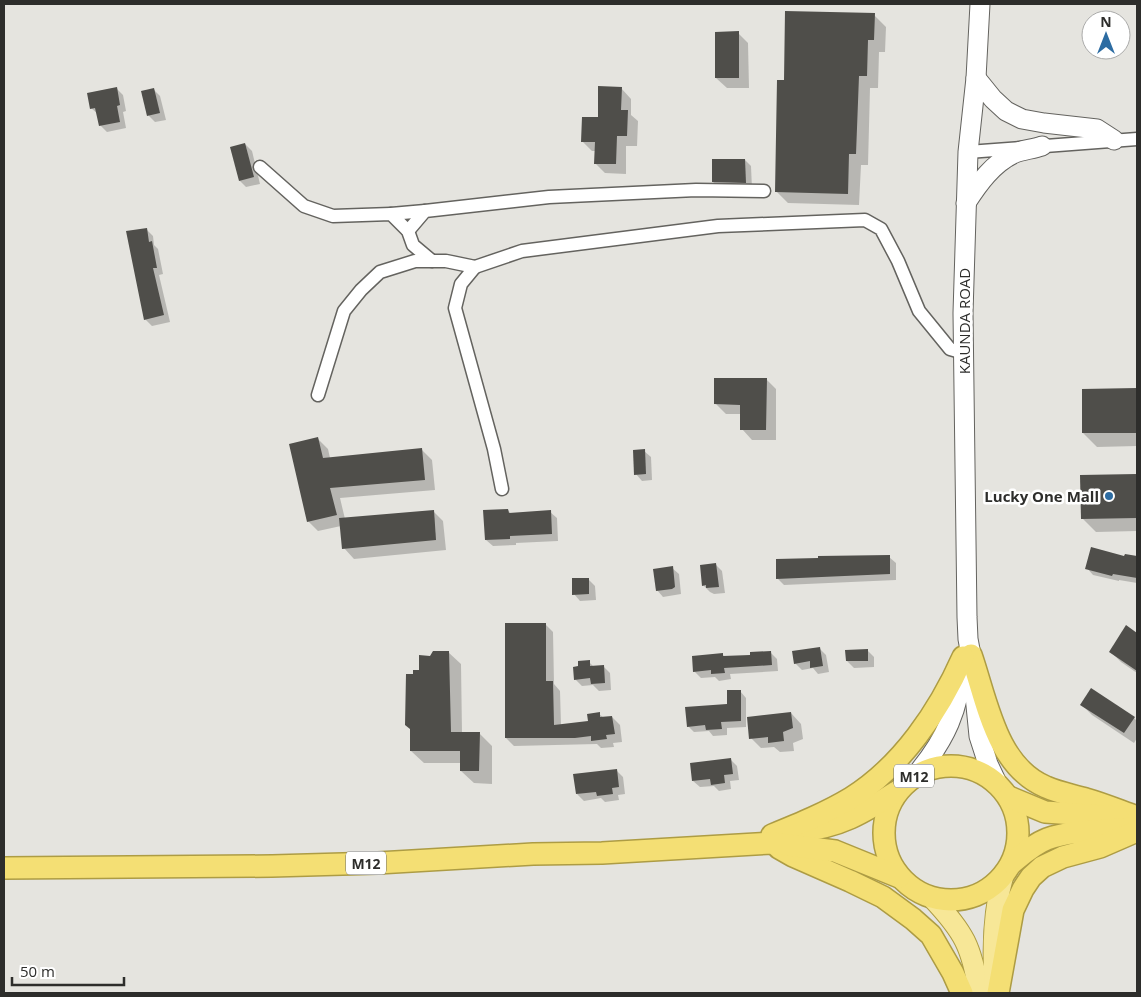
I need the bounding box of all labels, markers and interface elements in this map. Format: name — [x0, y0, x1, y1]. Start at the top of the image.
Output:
north arrow — [1081, 10, 1131, 60]
text: N — [1100, 12, 1112, 31]
street label: KAUNDA ROAD — [954, 268, 974, 374]
place label: Lucky One Mall — [984, 486, 1099, 506]
marker: Lucky One Mall — [1103, 490, 1115, 502]
road number: M12 — [894, 764, 934, 788]
road number: M12 — [346, 851, 386, 874]
scale bar — [12, 954, 125, 986]
text: 50 m — [20, 961, 55, 981]

